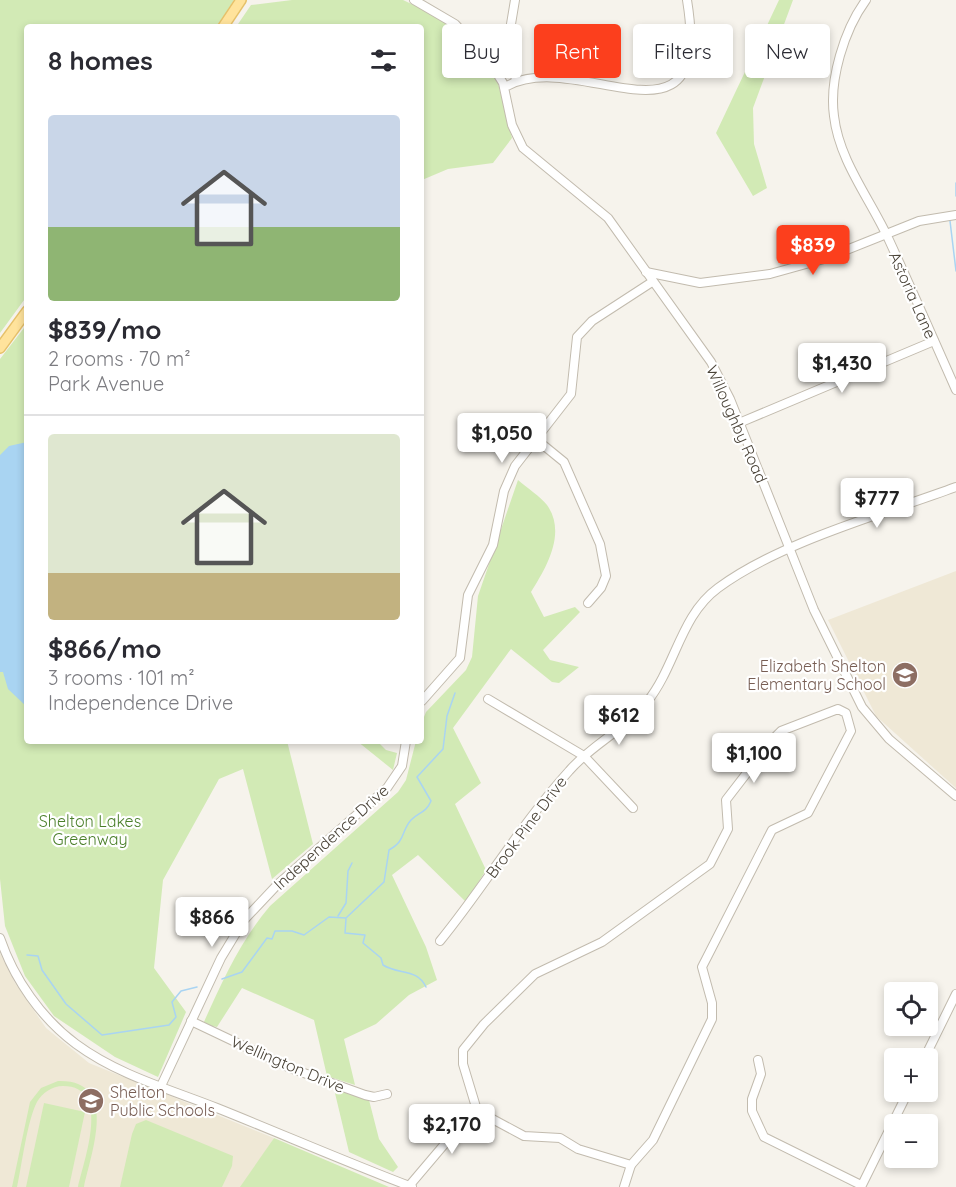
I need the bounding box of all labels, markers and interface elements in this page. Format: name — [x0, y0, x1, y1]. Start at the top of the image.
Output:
chip: Buy — [442, 24, 522, 78]
chip: Rent — [534, 24, 621, 78]
chip: Filters — [633, 24, 733, 78]
chip: New — [745, 24, 830, 78]
text: 8 homes — [48, 44, 153, 77]
icon: filters — [367, 44, 400, 77]
icon: home — [170, 154, 278, 262]
pin: $839 — [777, 225, 849, 276]
text: $839 — [791, 232, 836, 257]
street label: Astoria Lane — [885, 248, 941, 342]
text: $839/mo — [48, 313, 161, 346]
pin: $1,430 — [793, 343, 891, 394]
text: 2 rooms · 70 m² — [48, 346, 191, 371]
text: $1,430 — [812, 350, 872, 375]
street label: Willoughby Road — [702, 362, 772, 486]
text: Park Avenue — [48, 371, 164, 396]
pin: $1,050 — [453, 413, 551, 464]
text: $1,050 — [471, 420, 533, 445]
icon: home — [170, 473, 278, 581]
pin: $777 — [841, 478, 913, 529]
text: $777 — [855, 485, 899, 510]
text: $866/mo — [48, 632, 162, 665]
place label: Elizabeth Shelton Elementary School — [747, 656, 886, 694]
school or university icon: Elizabeth Shelton Elementary School — [890, 660, 920, 690]
text: 3 rooms · 101 m² — [48, 665, 195, 690]
text: Independence Drive — [48, 690, 233, 715]
pin: $612 — [583, 695, 655, 746]
text: $612 — [598, 702, 640, 727]
pin: $1,100 — [705, 733, 803, 784]
text: $1,100 — [726, 740, 782, 765]
street label: Brook Pine Drive — [481, 772, 571, 882]
street label: Independence Drive — [269, 780, 393, 894]
park label: Shelton Lakes Greenway — [39, 811, 141, 849]
pin: $866 — [176, 897, 248, 948]
text: $866 — [189, 904, 235, 929]
map controls — [884, 982, 938, 1168]
button: locate — [884, 982, 938, 1036]
street label: Wellington Drive — [228, 1031, 348, 1097]
button: + — [884, 1048, 938, 1102]
place label: Shelton Public Schools — [110, 1082, 215, 1120]
school or university icon: Shelton Public Schools — [76, 1086, 106, 1116]
pin: $2,170 — [403, 1104, 501, 1155]
text: $2,170 — [423, 1111, 481, 1136]
button: − — [884, 1114, 938, 1168]

